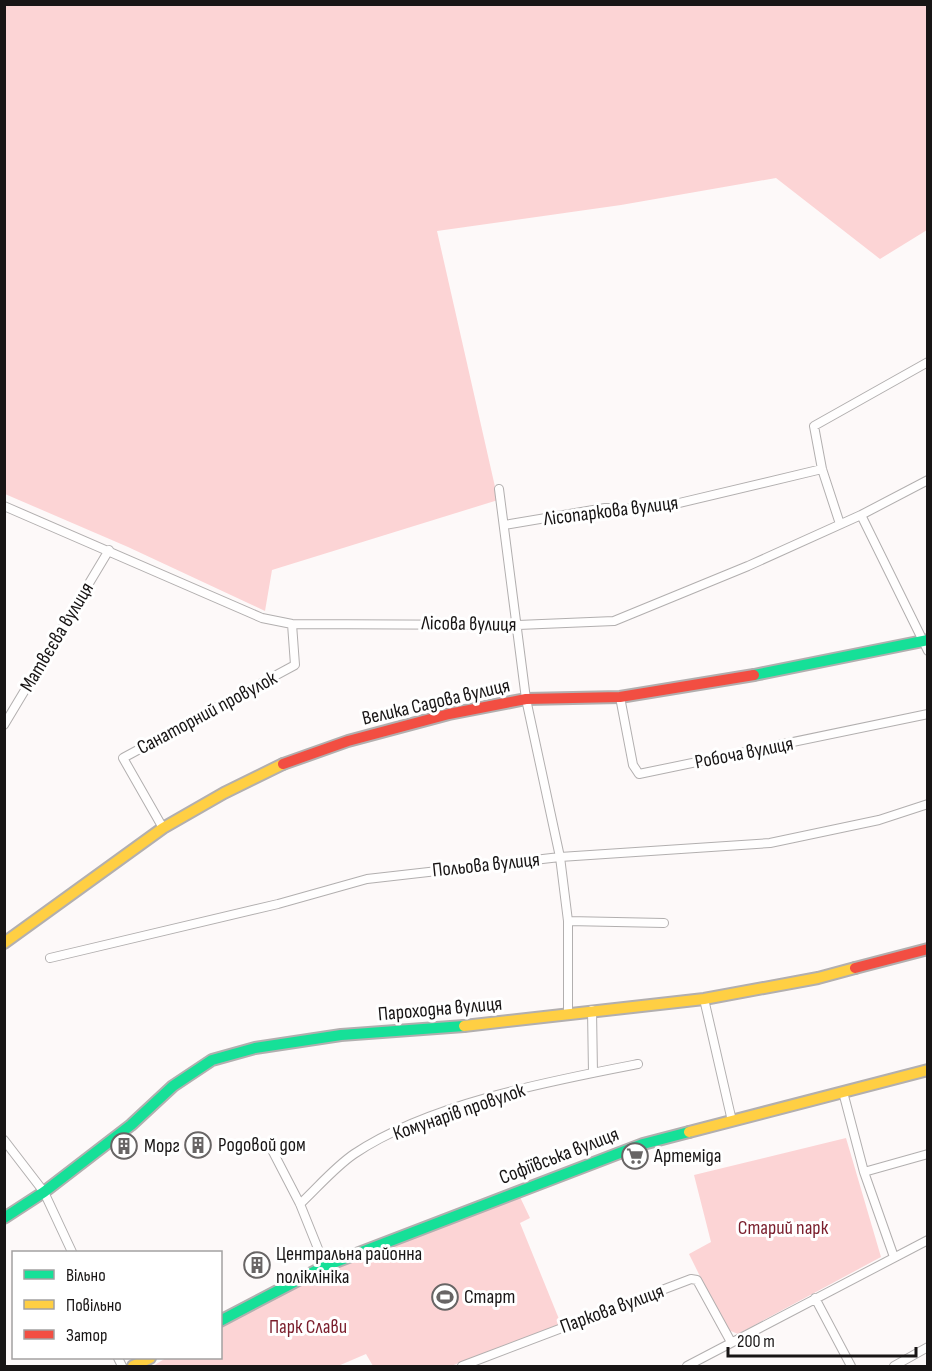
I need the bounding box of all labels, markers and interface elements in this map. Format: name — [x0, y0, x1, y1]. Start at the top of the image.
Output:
street label: Лісопаркова вулиця — [541, 491, 680, 531]
street label: Матвєєва вулиця — [15, 578, 99, 696]
street label: Лісова вулиця — [420, 611, 517, 637]
street label: Санаторний провулок — [133, 666, 281, 760]
street label: Велика Садова вулиця — [360, 673, 512, 731]
street label: Робоча вулиця — [693, 732, 795, 774]
street label: Польова вулиця — [431, 847, 541, 883]
street label: Пароходна вулиця — [377, 992, 503, 1026]
street label: Комунарів провулок — [390, 1078, 529, 1146]
street label: Софіївська вулиця — [496, 1122, 622, 1190]
building icon: Родовой дом — [183, 1130, 213, 1160]
building icon: Морг — [109, 1131, 139, 1161]
place label: Родовой дом — [218, 1133, 306, 1157]
place label: Морг — [144, 1134, 180, 1158]
supermarket icon: Артеміда — [620, 1141, 650, 1171]
place label: Артеміда — [653, 1144, 722, 1168]
park label: Старий парк — [738, 1216, 829, 1240]
place label: Центральна районна поліклініка — [276, 1242, 422, 1289]
building icon: Центральна районна поліклініка — [242, 1250, 272, 1280]
legend — [12, 1251, 222, 1359]
text: Вільно — [66, 1265, 106, 1286]
street label: Паркова вулиця — [557, 1279, 667, 1339]
sports icon: Старт — [430, 1282, 460, 1312]
place label: Старт — [464, 1285, 515, 1309]
text: Повільно — [66, 1295, 122, 1316]
park label: Парк Слави — [269, 1315, 347, 1339]
scale bar — [728, 1320, 916, 1358]
text: Затор — [66, 1325, 107, 1346]
text: 200 m — [737, 1331, 775, 1352]

